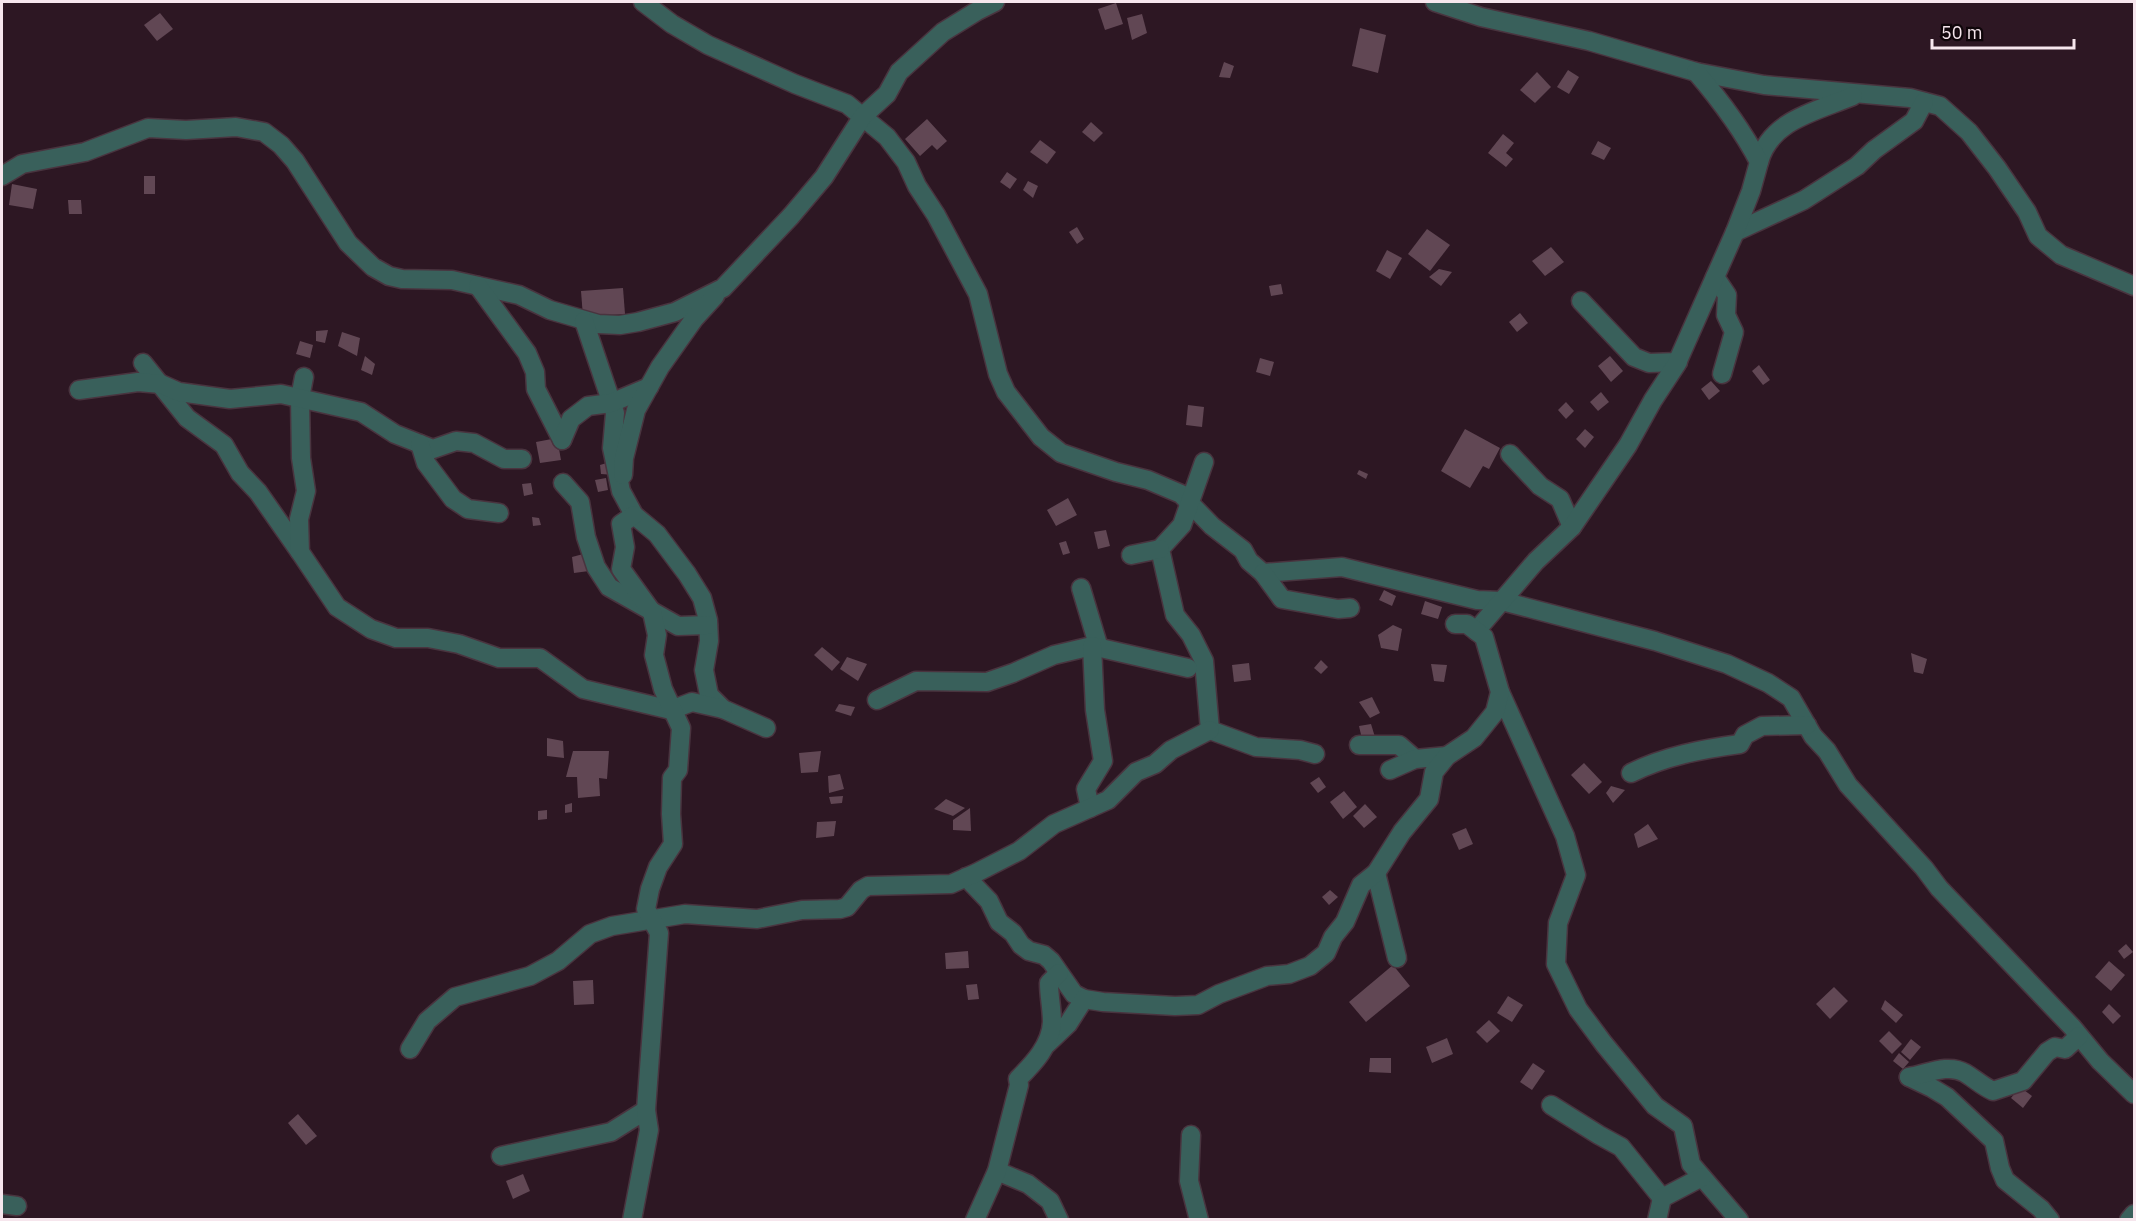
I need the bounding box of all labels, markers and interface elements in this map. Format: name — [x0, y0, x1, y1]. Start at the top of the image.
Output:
scale bar — [1932, 12, 2074, 50]
text: 50 m — [1941, 21, 1983, 44]

